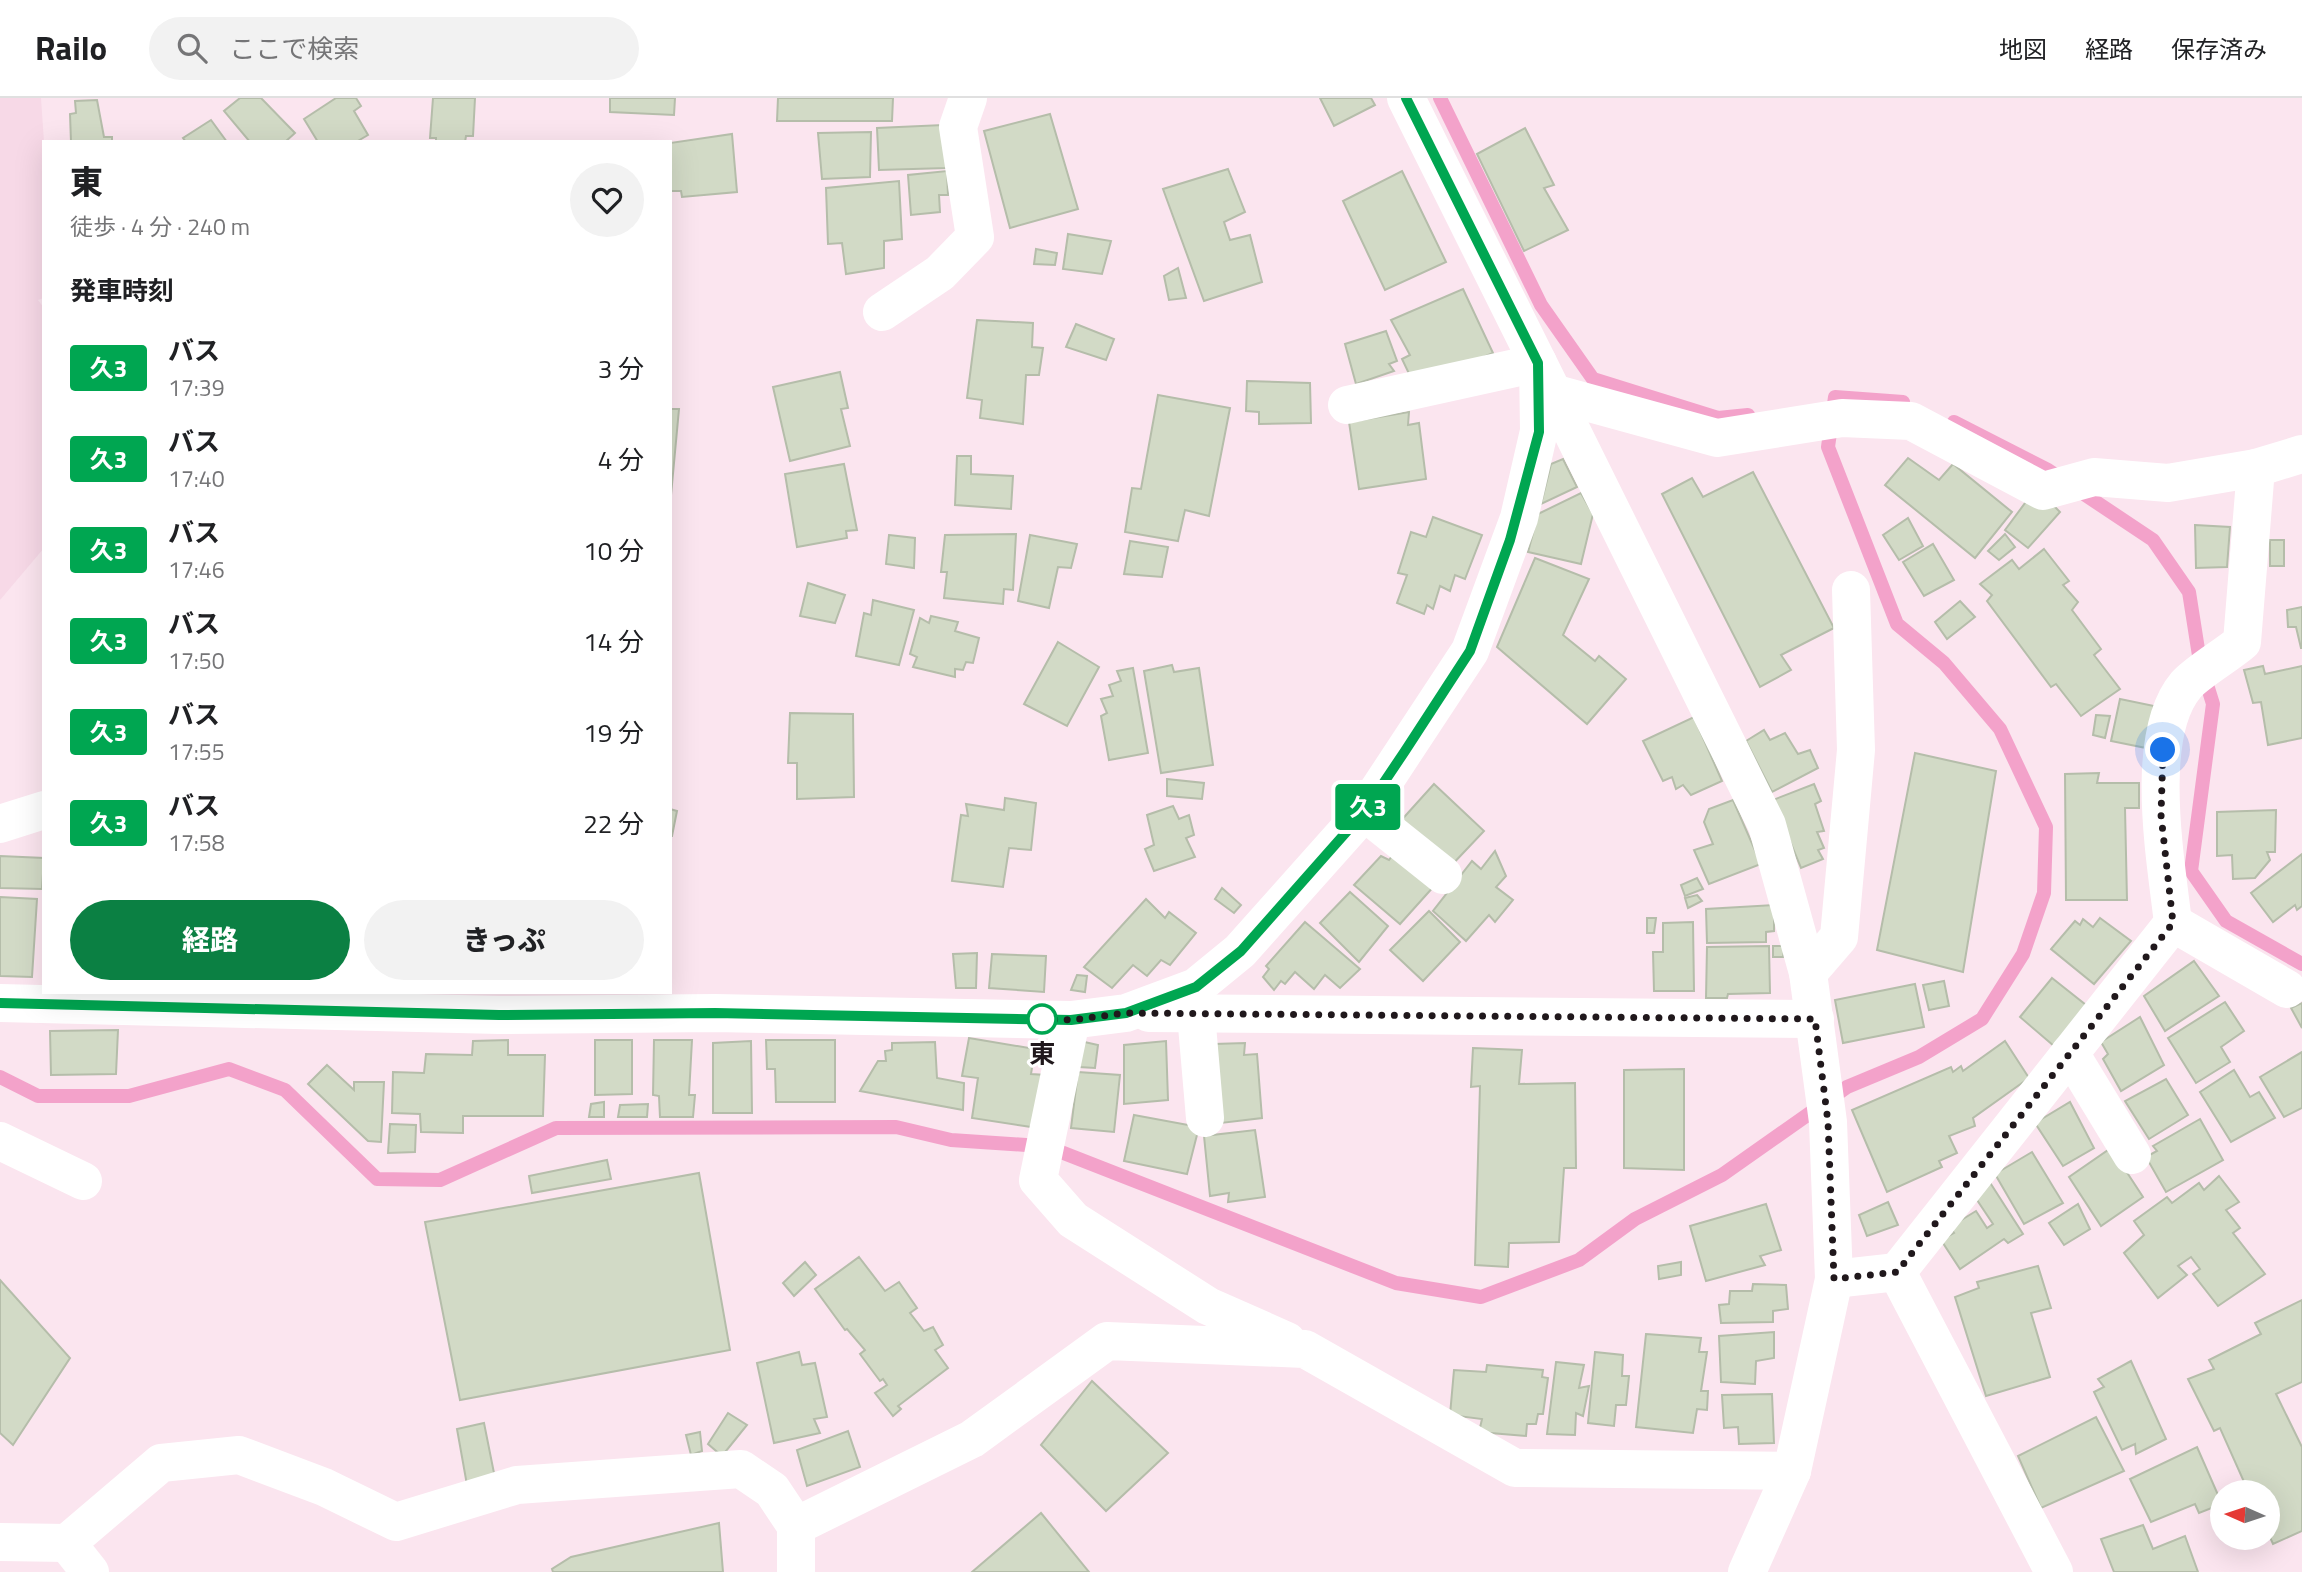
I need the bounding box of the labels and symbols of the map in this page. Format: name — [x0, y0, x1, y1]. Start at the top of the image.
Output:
your location — [2145, 732, 2180, 767]
line badge: 久3 — [1336, 784, 1400, 830]
marker: 東 — [1027, 1004, 1057, 1034]
place label: 東 — [1029, 1034, 1055, 1073]
north arrow — [2210, 1480, 2280, 1550]

